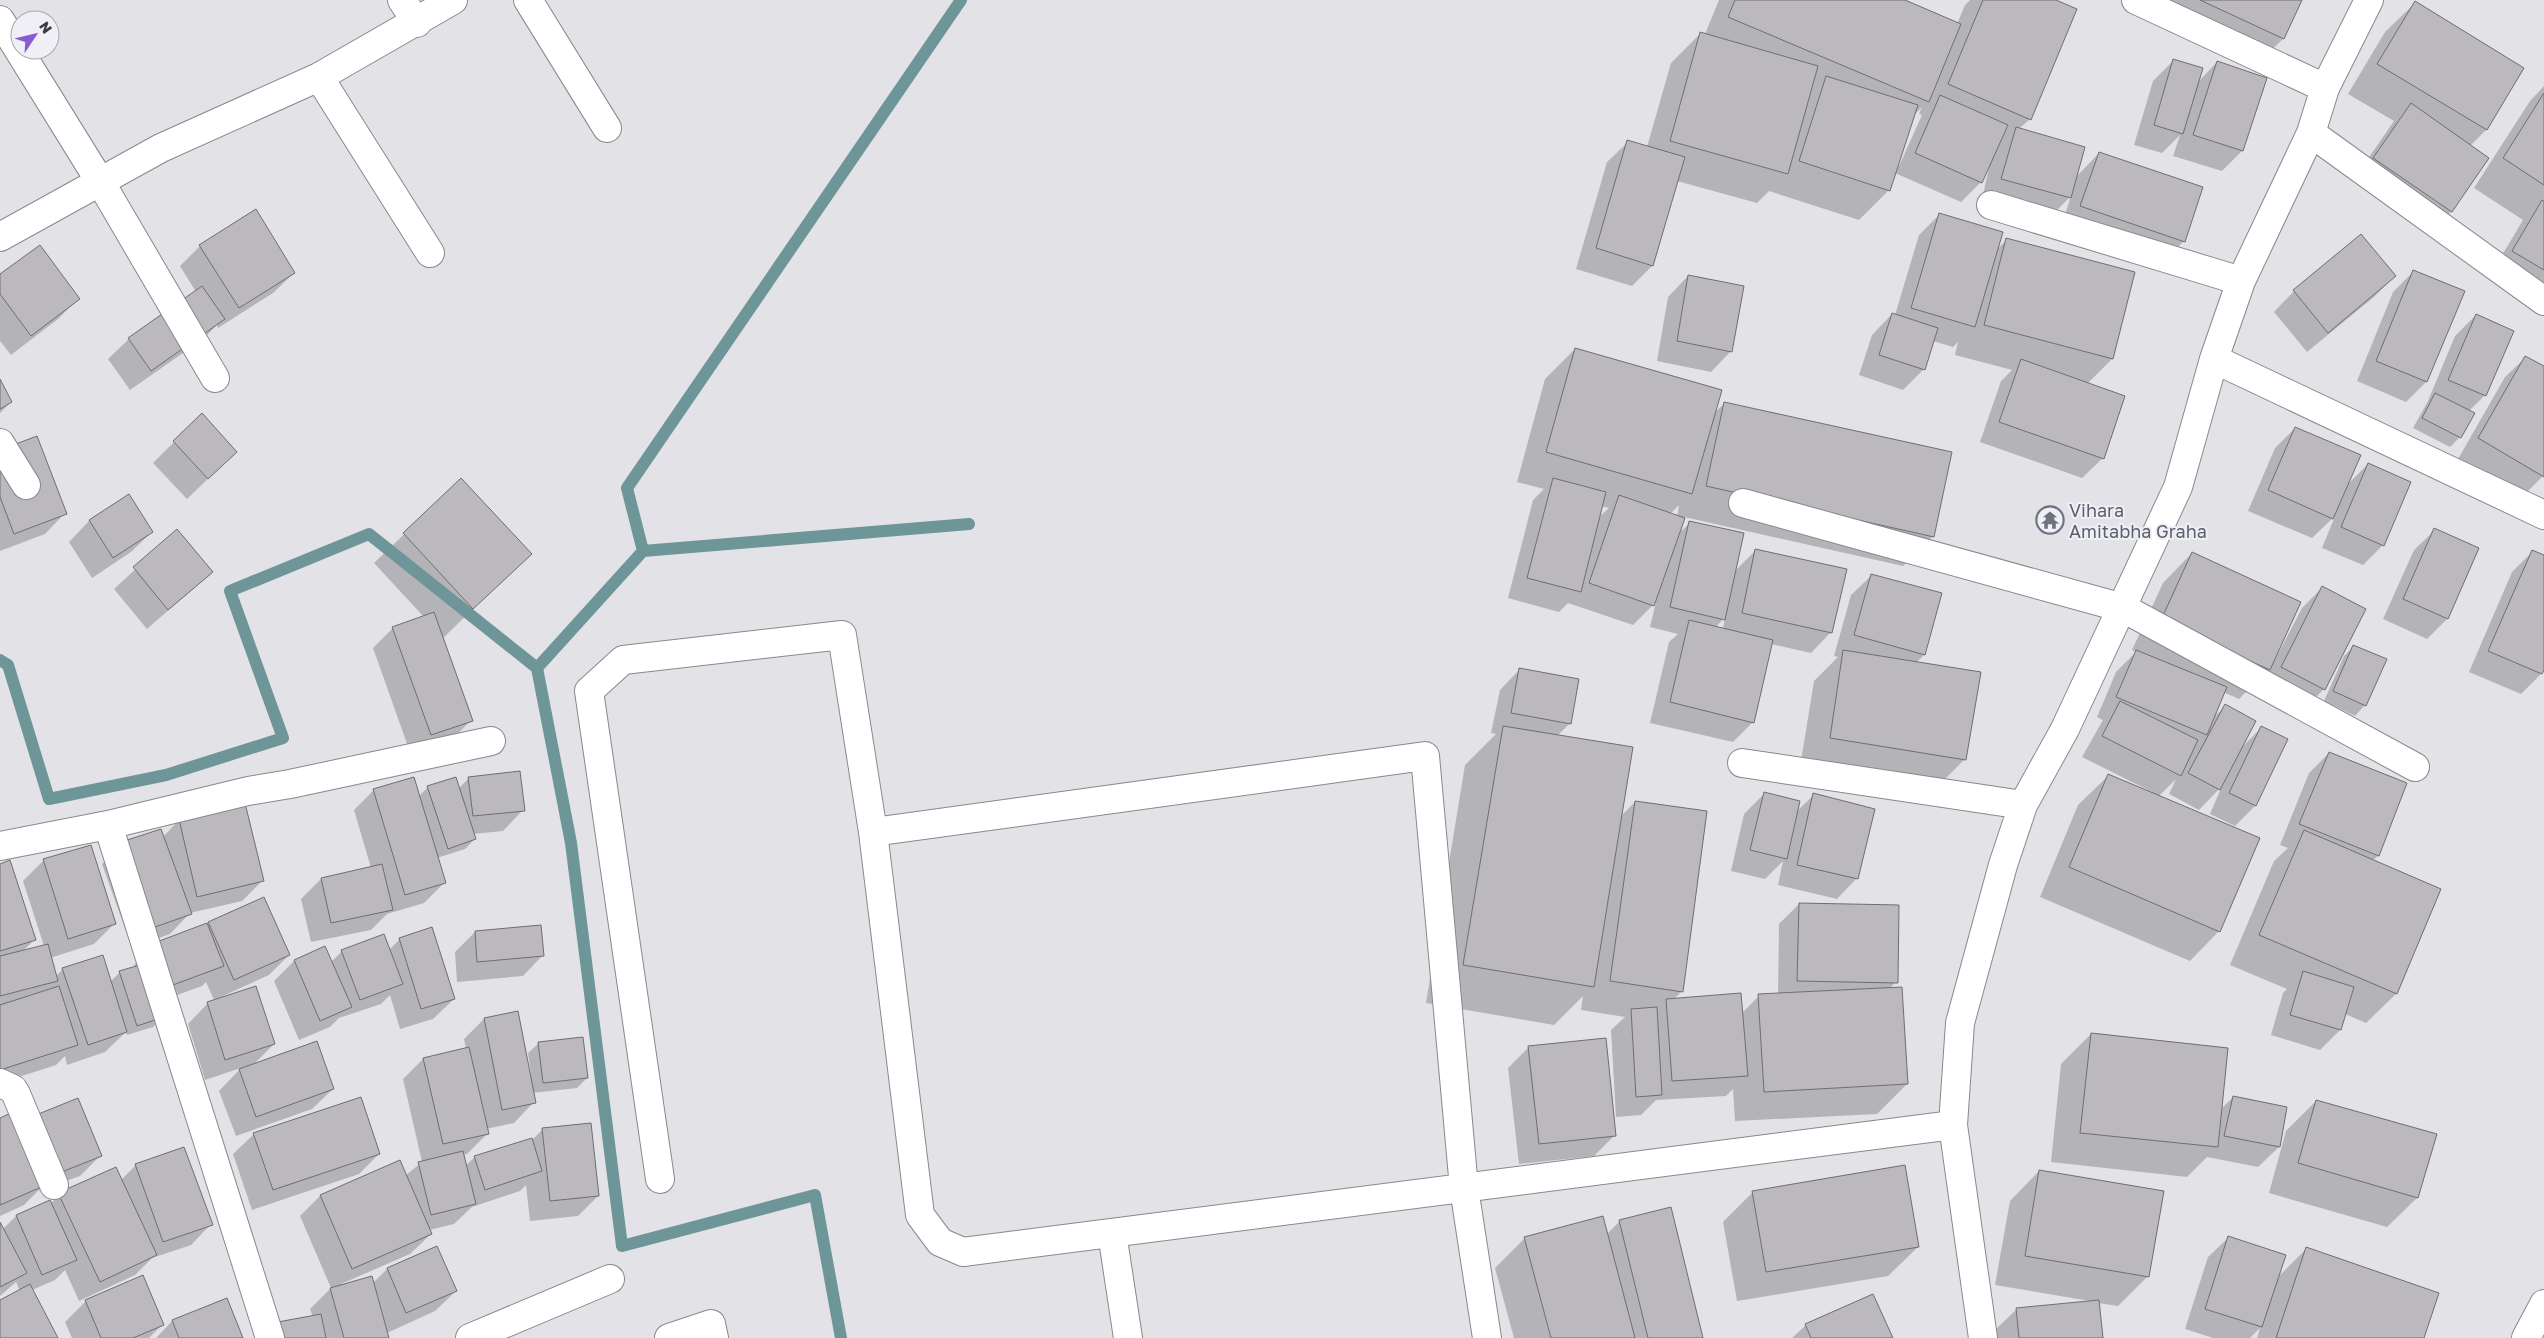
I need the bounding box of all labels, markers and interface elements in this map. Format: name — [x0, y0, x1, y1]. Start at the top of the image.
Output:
north arrow — [10, 10, 60, 60]
text: N — [36, 18, 56, 36]
place label: Vihara Amitabha Graha — [2069, 499, 2207, 542]
temple icon: Vihara Amitabha Graha — [2035, 505, 2065, 535]

